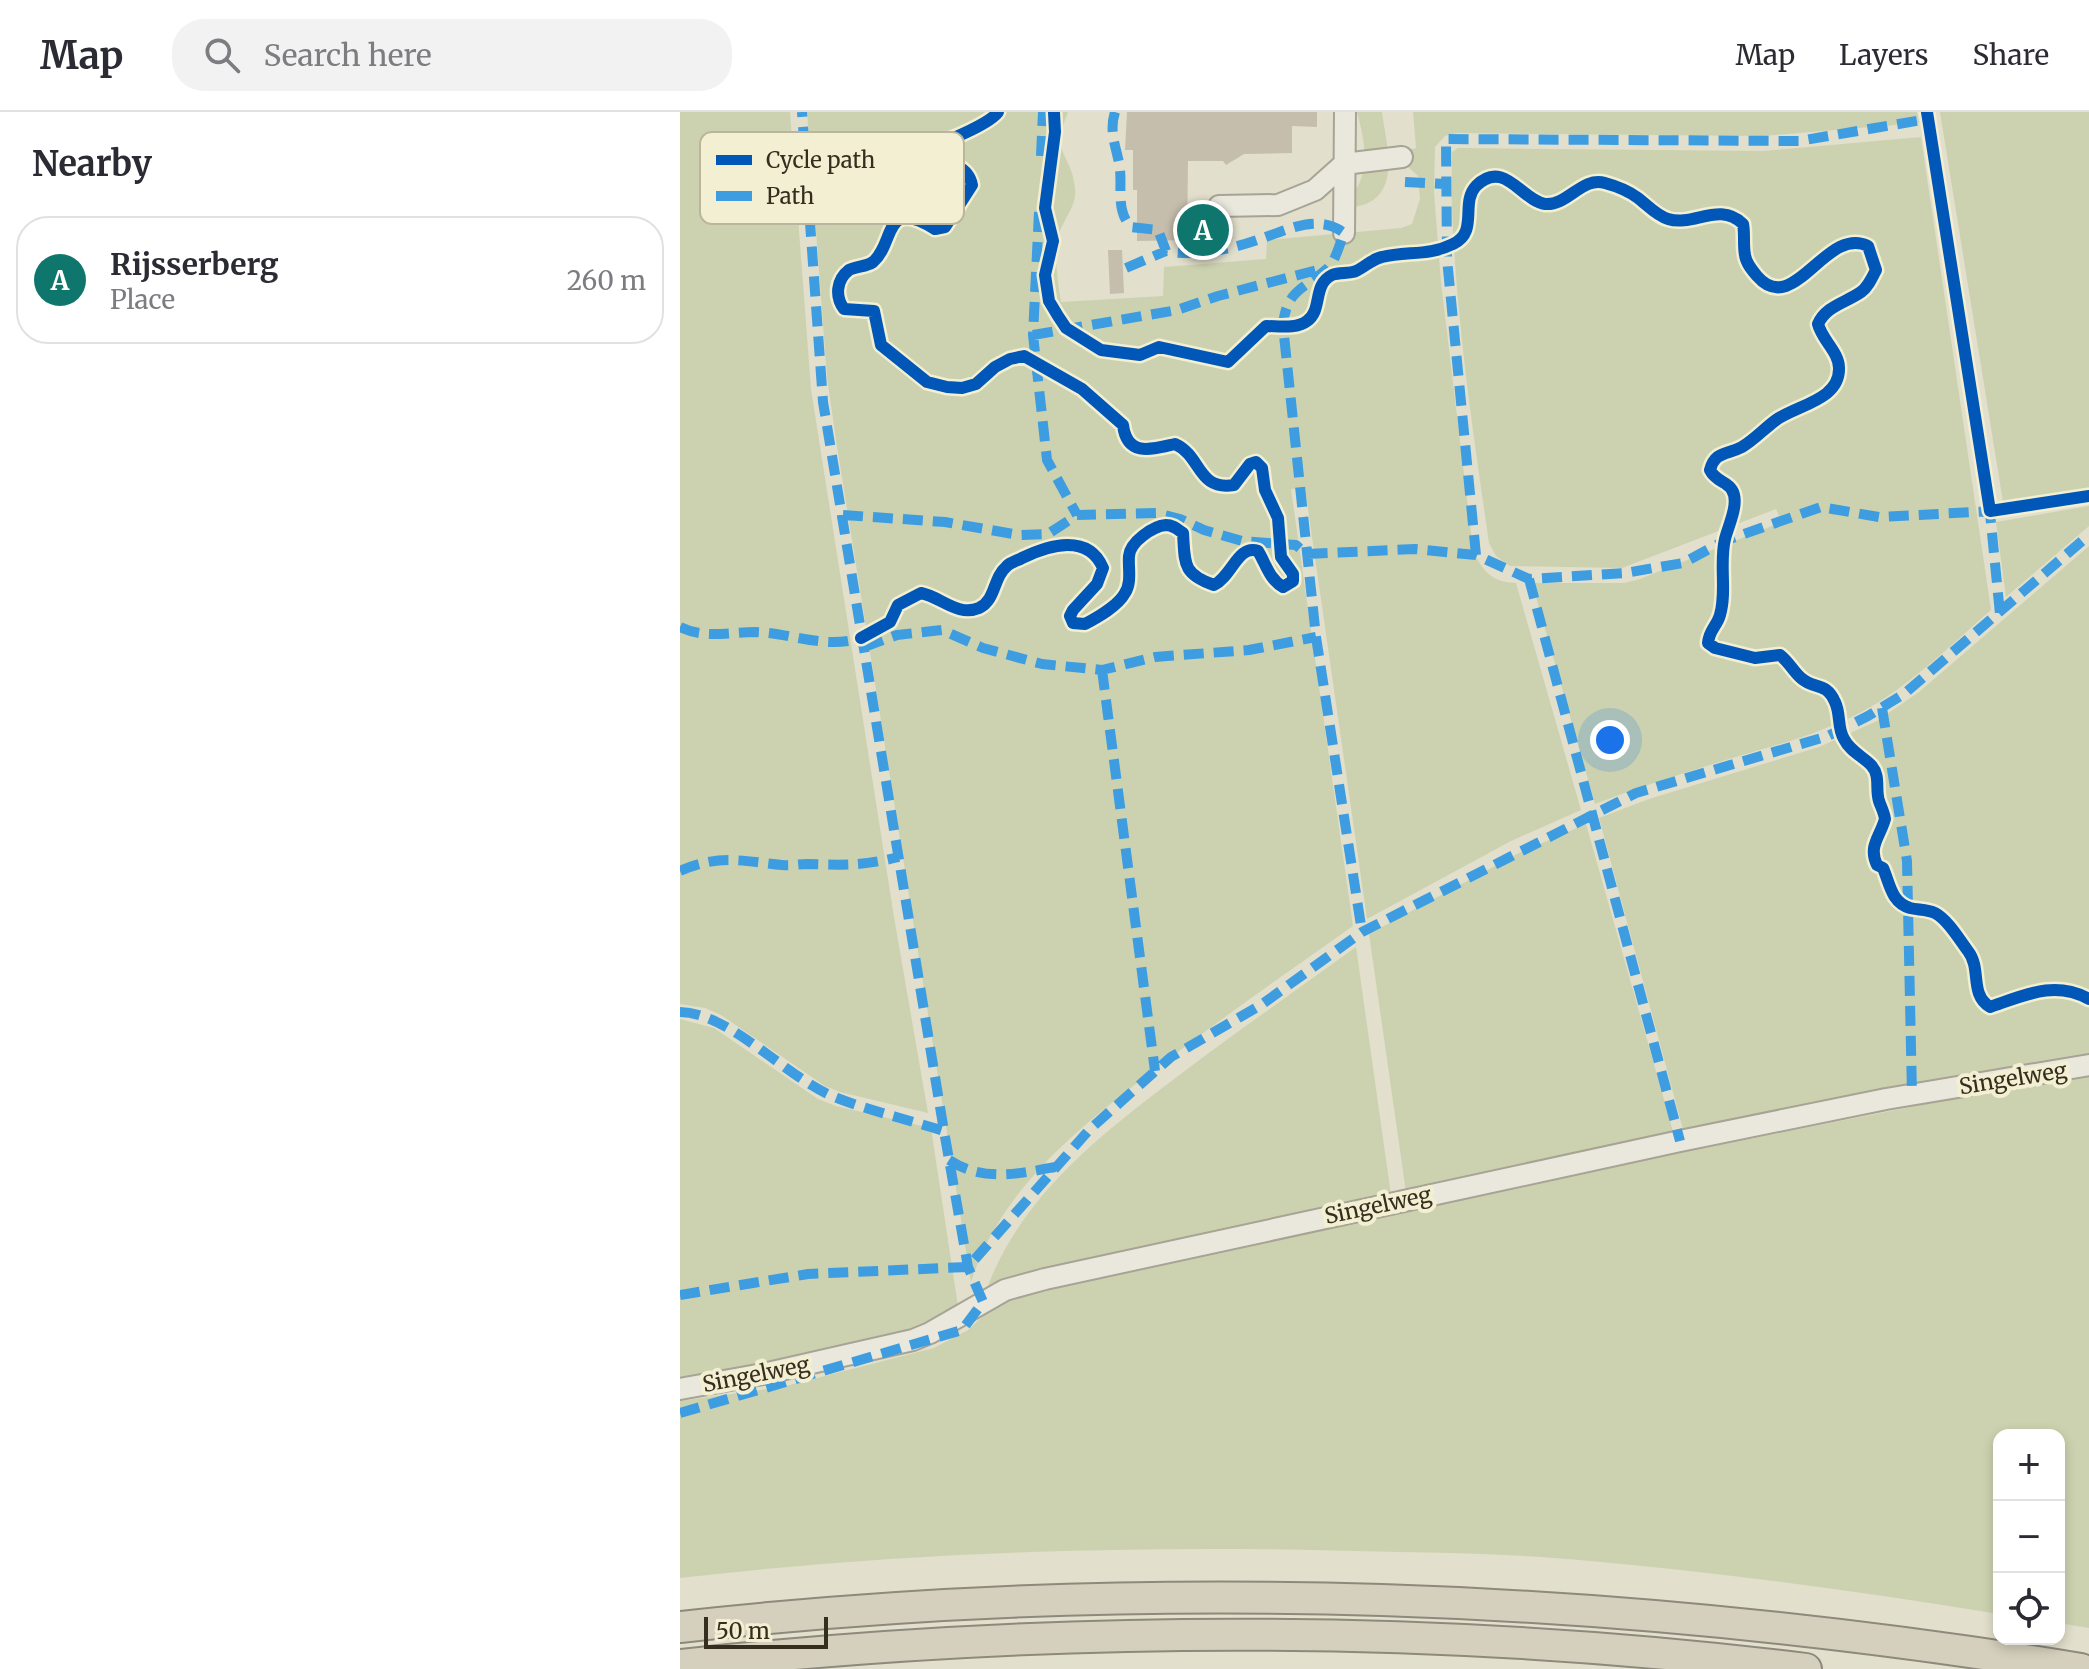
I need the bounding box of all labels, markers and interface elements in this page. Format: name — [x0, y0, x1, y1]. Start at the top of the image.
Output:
search box — [172, 19, 732, 91]
text: Map — [40, 32, 124, 79]
icon: search — [200, 33, 244, 77]
text: Search here — [264, 36, 432, 74]
text: Map — [1735, 37, 1795, 73]
text: Layers — [1839, 37, 1928, 73]
text: Share — [1972, 37, 2049, 73]
legend — [700, 132, 964, 224]
text: Nearby — [32, 143, 152, 185]
text: Cycle path — [766, 146, 876, 174]
text: Path — [766, 182, 815, 210]
pin: A — [1177, 200, 1229, 260]
text: Rijsserberg — [110, 245, 279, 283]
text: A — [51, 264, 69, 297]
text: 260 m — [567, 264, 646, 297]
text: Place — [110, 283, 175, 316]
your location — [1590, 720, 1630, 760]
street label: Singelweg — [1957, 1056, 2069, 1100]
street label: Singelweg — [1322, 1180, 1434, 1230]
street label: Singelweg — [700, 1350, 812, 1398]
map controls — [1993, 1429, 2065, 1645]
button: + — [1993, 1429, 2065, 1501]
button: − — [1993, 1501, 2065, 1573]
button: locate — [1993, 1573, 2065, 1645]
scale bar — [704, 1613, 828, 1649]
text: 50 m — [716, 1617, 770, 1645]

